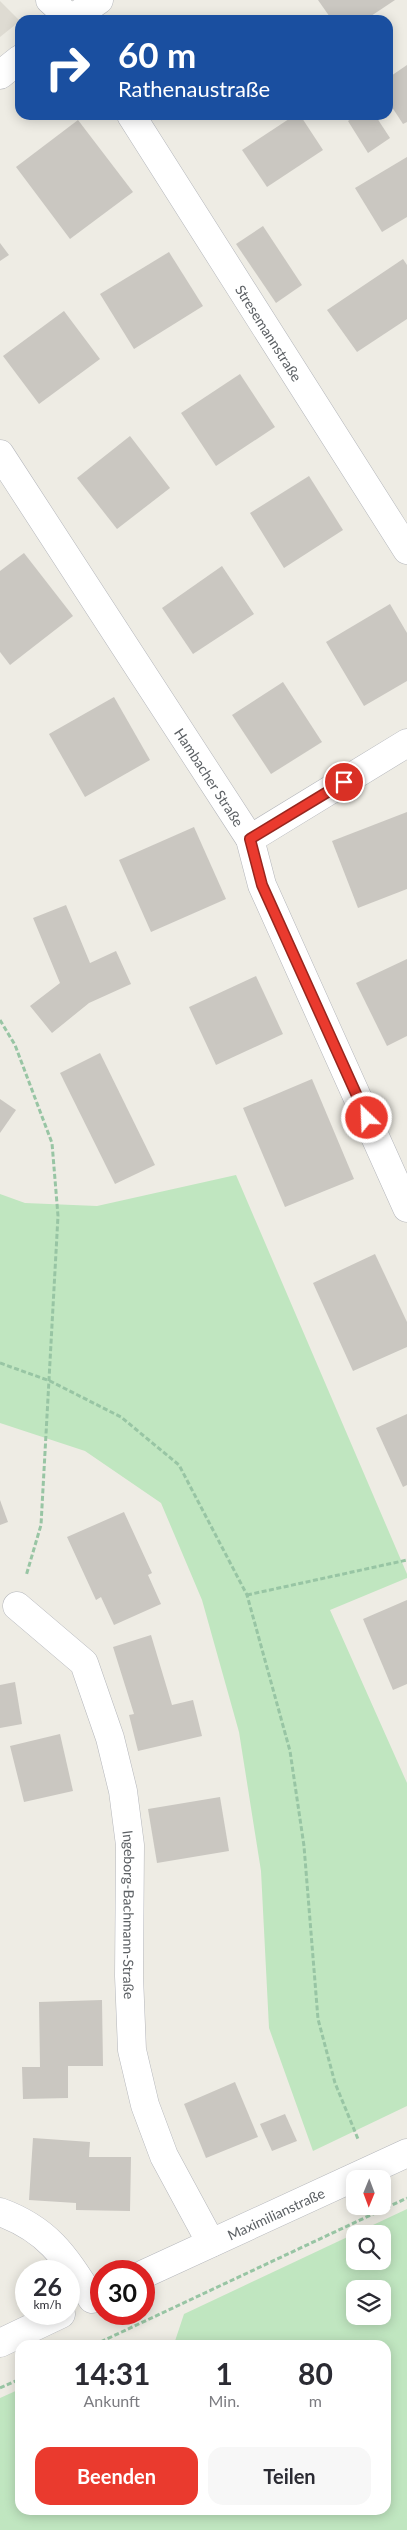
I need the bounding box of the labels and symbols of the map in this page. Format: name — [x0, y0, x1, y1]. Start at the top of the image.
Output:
street label: Stresemannstraße — [232, 282, 306, 384]
street label: Hambacher Straße — [172, 725, 248, 829]
pin — [323, 761, 365, 803]
position arrow — [340, 1091, 392, 1143]
street label: Ingeborg-Bachmann-Straße — [120, 1829, 139, 1999]
north arrow — [346, 2170, 391, 2215]
street label: Maximilianstraße — [224, 2184, 327, 2243]
speed limit sign: 30 — [90, 2260, 155, 2325]

